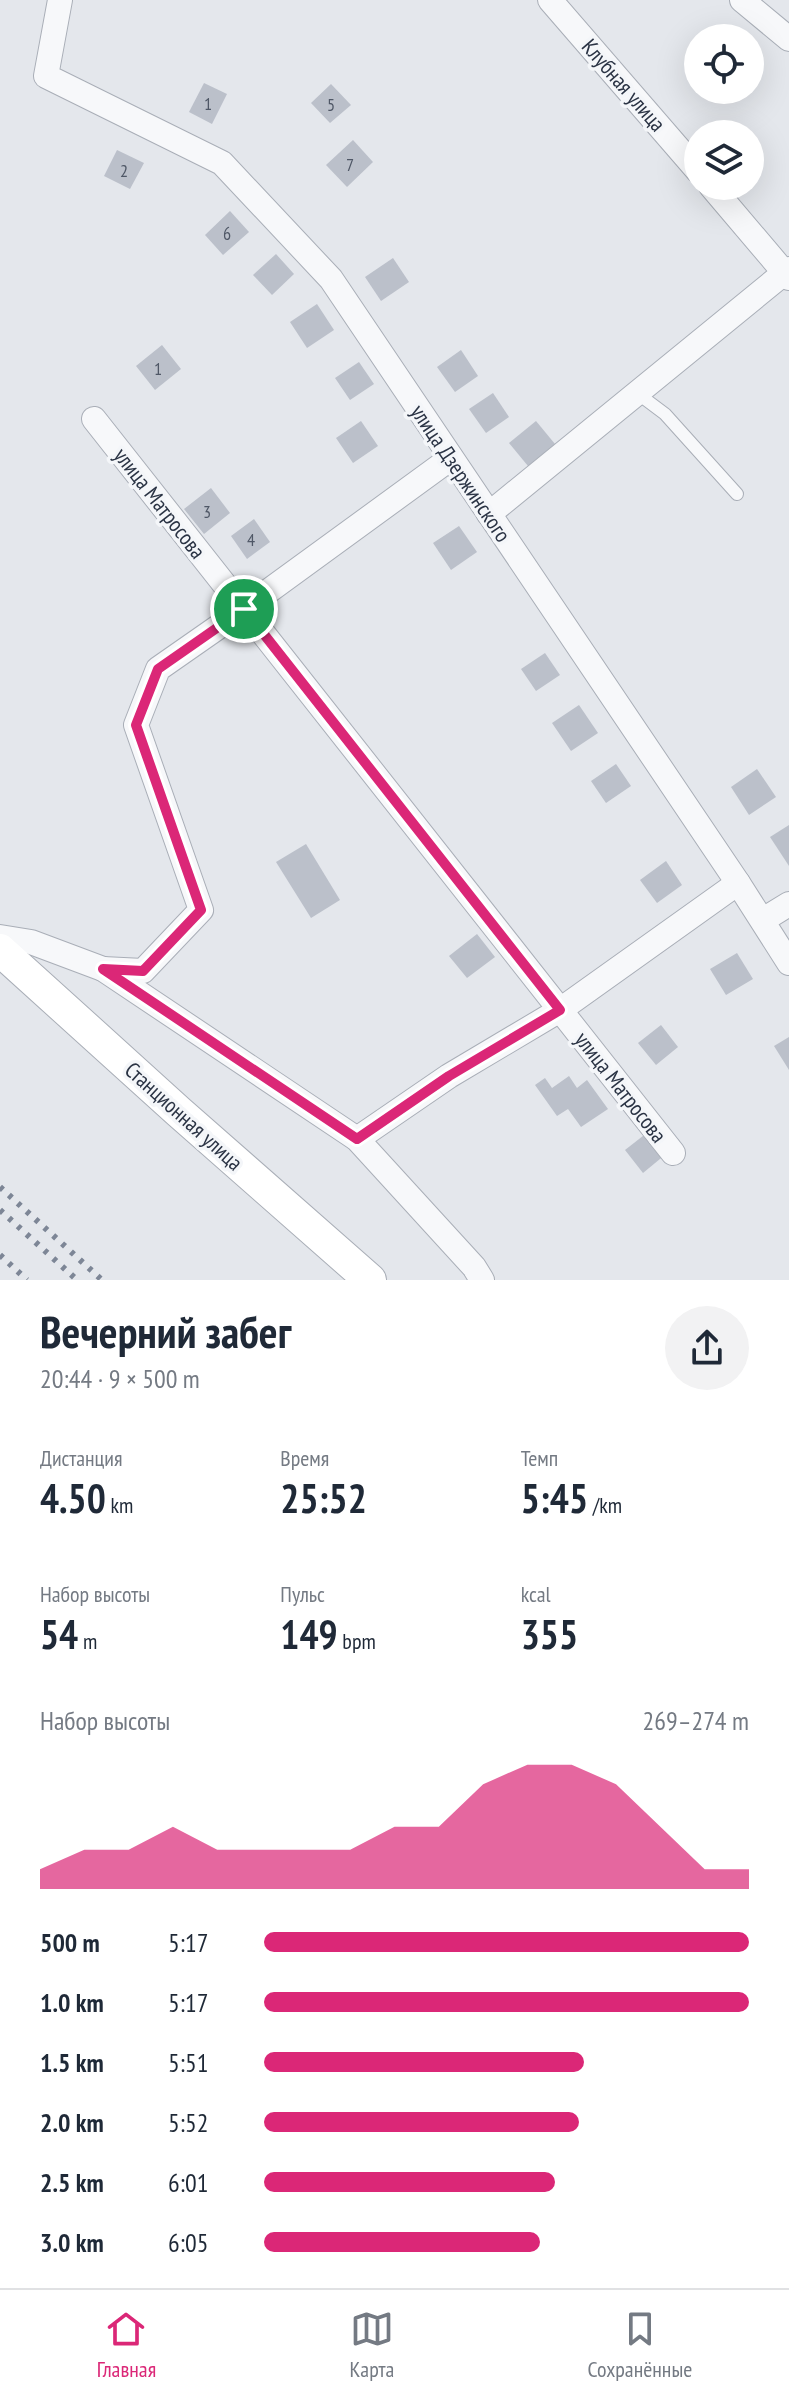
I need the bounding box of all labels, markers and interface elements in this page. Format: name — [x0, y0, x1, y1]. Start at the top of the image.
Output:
map controls — [684, 24, 764, 200]
button: locate — [684, 24, 764, 104]
street label: Клубная улица — [576, 33, 672, 137]
house number: 1 — [204, 92, 212, 115]
house number: 5 — [327, 93, 335, 116]
button: layers — [684, 120, 764, 200]
house number: 7 — [346, 153, 354, 176]
house number: 2 — [120, 159, 128, 182]
house number: 6 — [223, 222, 231, 245]
house number: 1 — [154, 357, 162, 380]
street label: улица Дзержинского — [405, 399, 517, 547]
street label: улица Матросова — [108, 442, 212, 564]
house number: 3 — [203, 500, 211, 523]
house number: 4 — [247, 528, 255, 551]
pin — [210, 575, 278, 643]
icon: arrive — [222, 587, 266, 631]
street label: улица Матросова — [569, 1026, 673, 1148]
street label: Станционная улица — [119, 1056, 249, 1176]
text: Вечерний забег — [40, 1303, 291, 1360]
button: share — [665, 1306, 749, 1390]
text: 20:44 · 9 × 500 m — [40, 1362, 200, 1395]
text: Дистанция — [40, 1444, 122, 1472]
text: Время — [280, 1444, 329, 1472]
text: Темп — [521, 1444, 558, 1472]
text: 4.50 — [40, 1472, 106, 1524]
text: 25:52 — [280, 1472, 367, 1524]
text: 5:45 — [521, 1472, 588, 1524]
text: km — [106, 1491, 133, 1519]
text: /km — [588, 1491, 622, 1519]
text: Набор высоты — [40, 1580, 150, 1608]
text: Пульс — [280, 1580, 325, 1608]
text: kcal — [521, 1580, 551, 1608]
text: 54 — [40, 1608, 78, 1660]
text: 149 — [280, 1608, 338, 1660]
text: 355 — [521, 1608, 578, 1660]
text: m — [78, 1627, 97, 1655]
text: bpm — [338, 1627, 376, 1655]
text: Набор высоты — [40, 1704, 170, 1737]
text: 269–274 m — [643, 1704, 749, 1737]
text: 500 m — [40, 1926, 100, 1959]
text: 5:17 — [168, 1926, 208, 1959]
text: 1.0 km — [40, 1986, 104, 2019]
text: 5:17 — [168, 1986, 208, 2019]
text: 1.5 km — [40, 2046, 104, 2079]
text: 5:51 — [168, 2046, 208, 2079]
text: 2.0 km — [40, 2106, 104, 2139]
text: 5:52 — [168, 2106, 208, 2139]
text: 2.5 km — [40, 2166, 104, 2199]
text: 6:01 — [168, 2166, 208, 2199]
text: 3.0 km — [40, 2226, 104, 2259]
text: 6:05 — [168, 2226, 208, 2259]
tab: Главная — [97, 2307, 156, 2383]
tab: Карта — [349, 2307, 394, 2383]
tab: Сохранённые — [588, 2307, 692, 2383]

